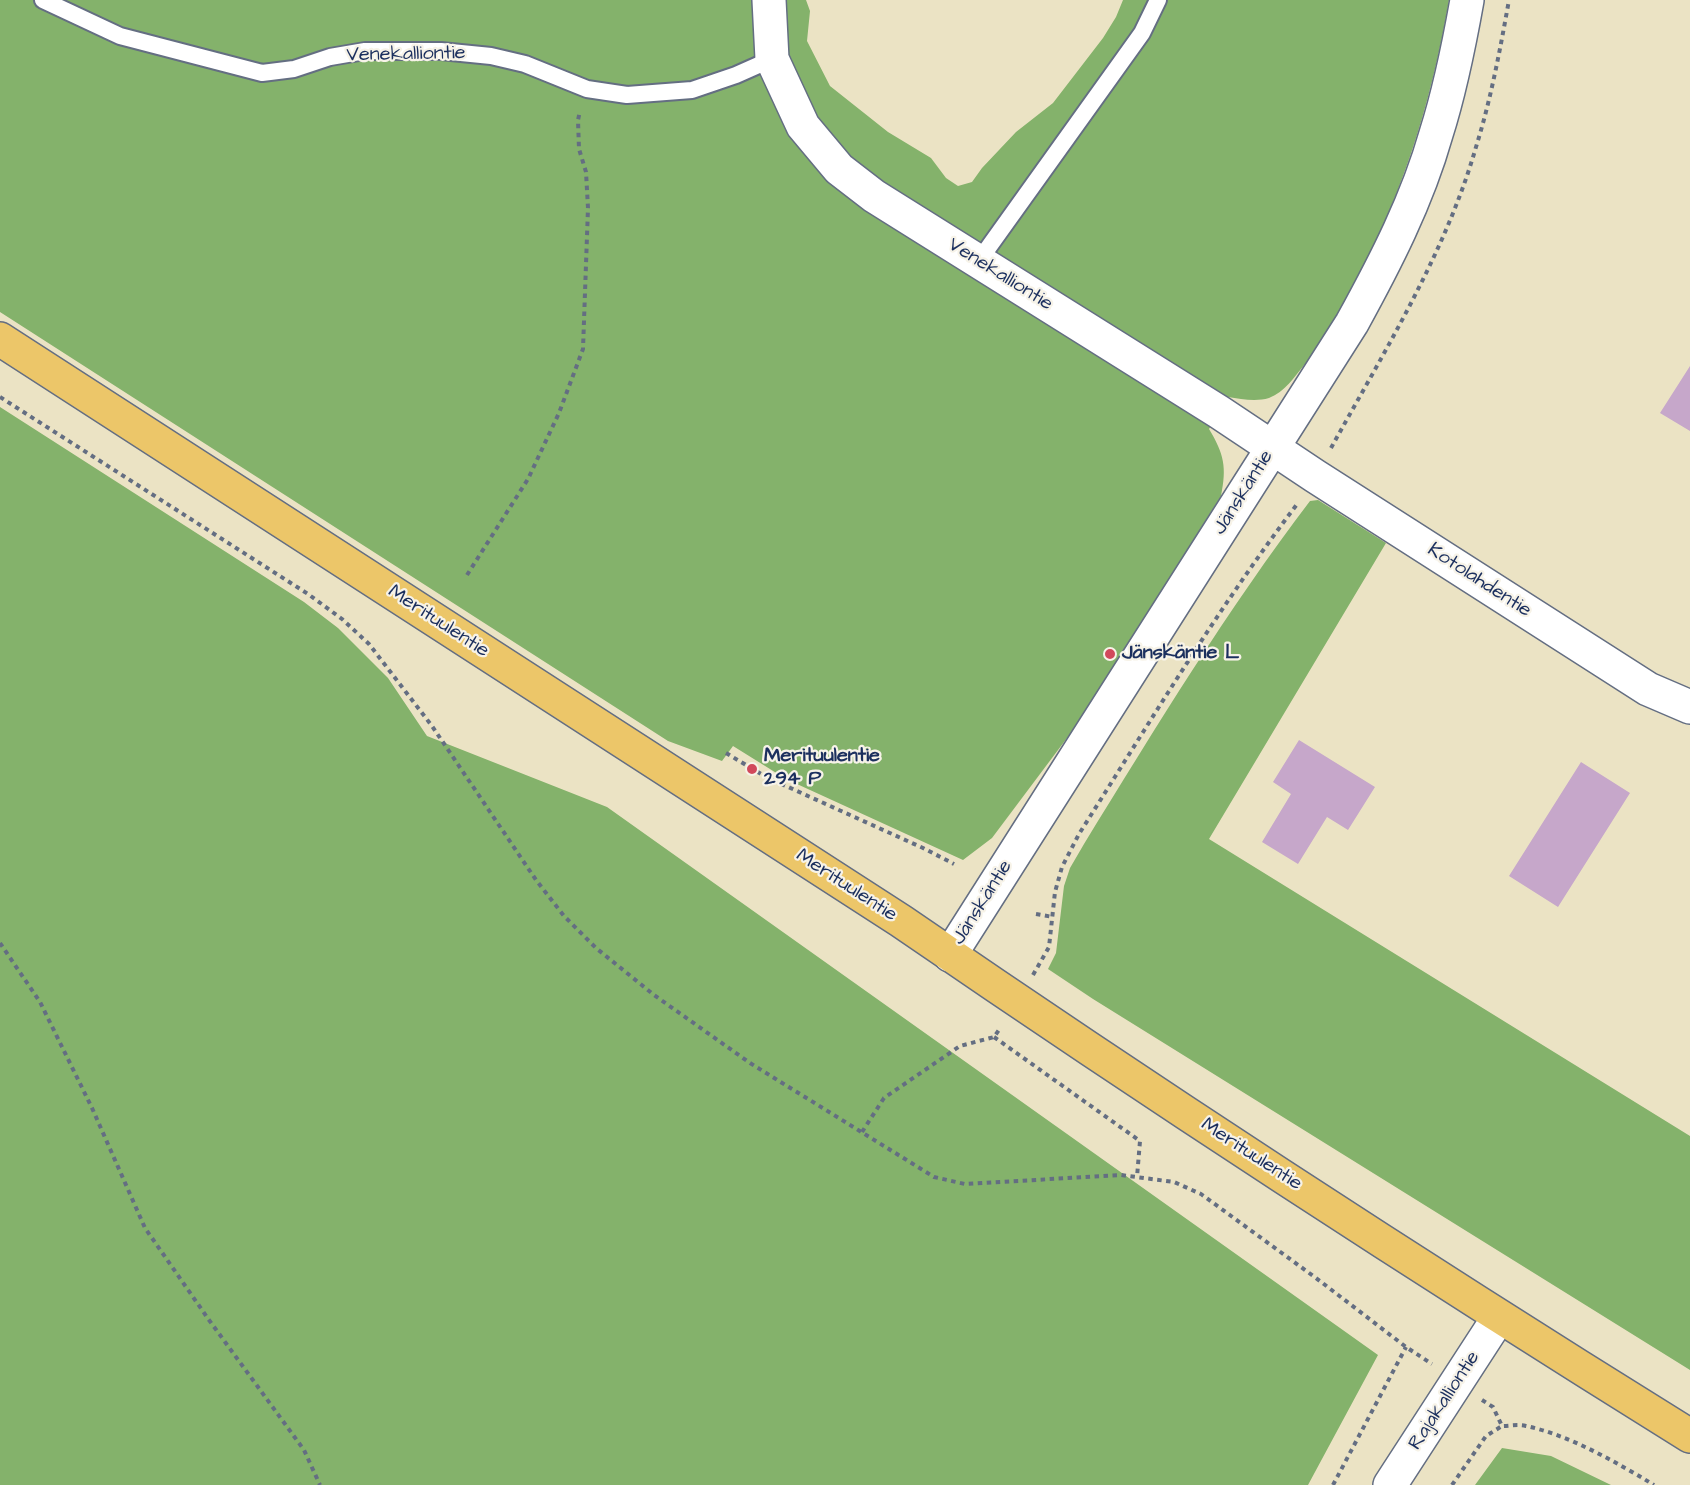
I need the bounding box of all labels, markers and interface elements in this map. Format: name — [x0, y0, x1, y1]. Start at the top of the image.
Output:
street label: Venekalliontie — [346, 42, 466, 68]
street label: Venekalliontie — [943, 233, 1057, 317]
street label: Jänskäntie — [1209, 446, 1279, 540]
street label: Kotolahdentie — [1423, 539, 1535, 623]
street label: Merituulentie — [383, 580, 493, 664]
place label: Jänskäntie L — [1122, 642, 1239, 666]
marker: Jänskäntie L — [1103, 647, 1117, 661]
place label: Merituulentie 294 P — [764, 745, 880, 792]
marker: Merituulentie 294 P — [745, 762, 759, 776]
street label: Merituulentie — [791, 844, 901, 928]
street label: Jänskäntie — [948, 856, 1018, 950]
street label: Merituulentie — [1196, 1113, 1306, 1197]
street label: Rajakalliontie — [1404, 1347, 1486, 1455]

